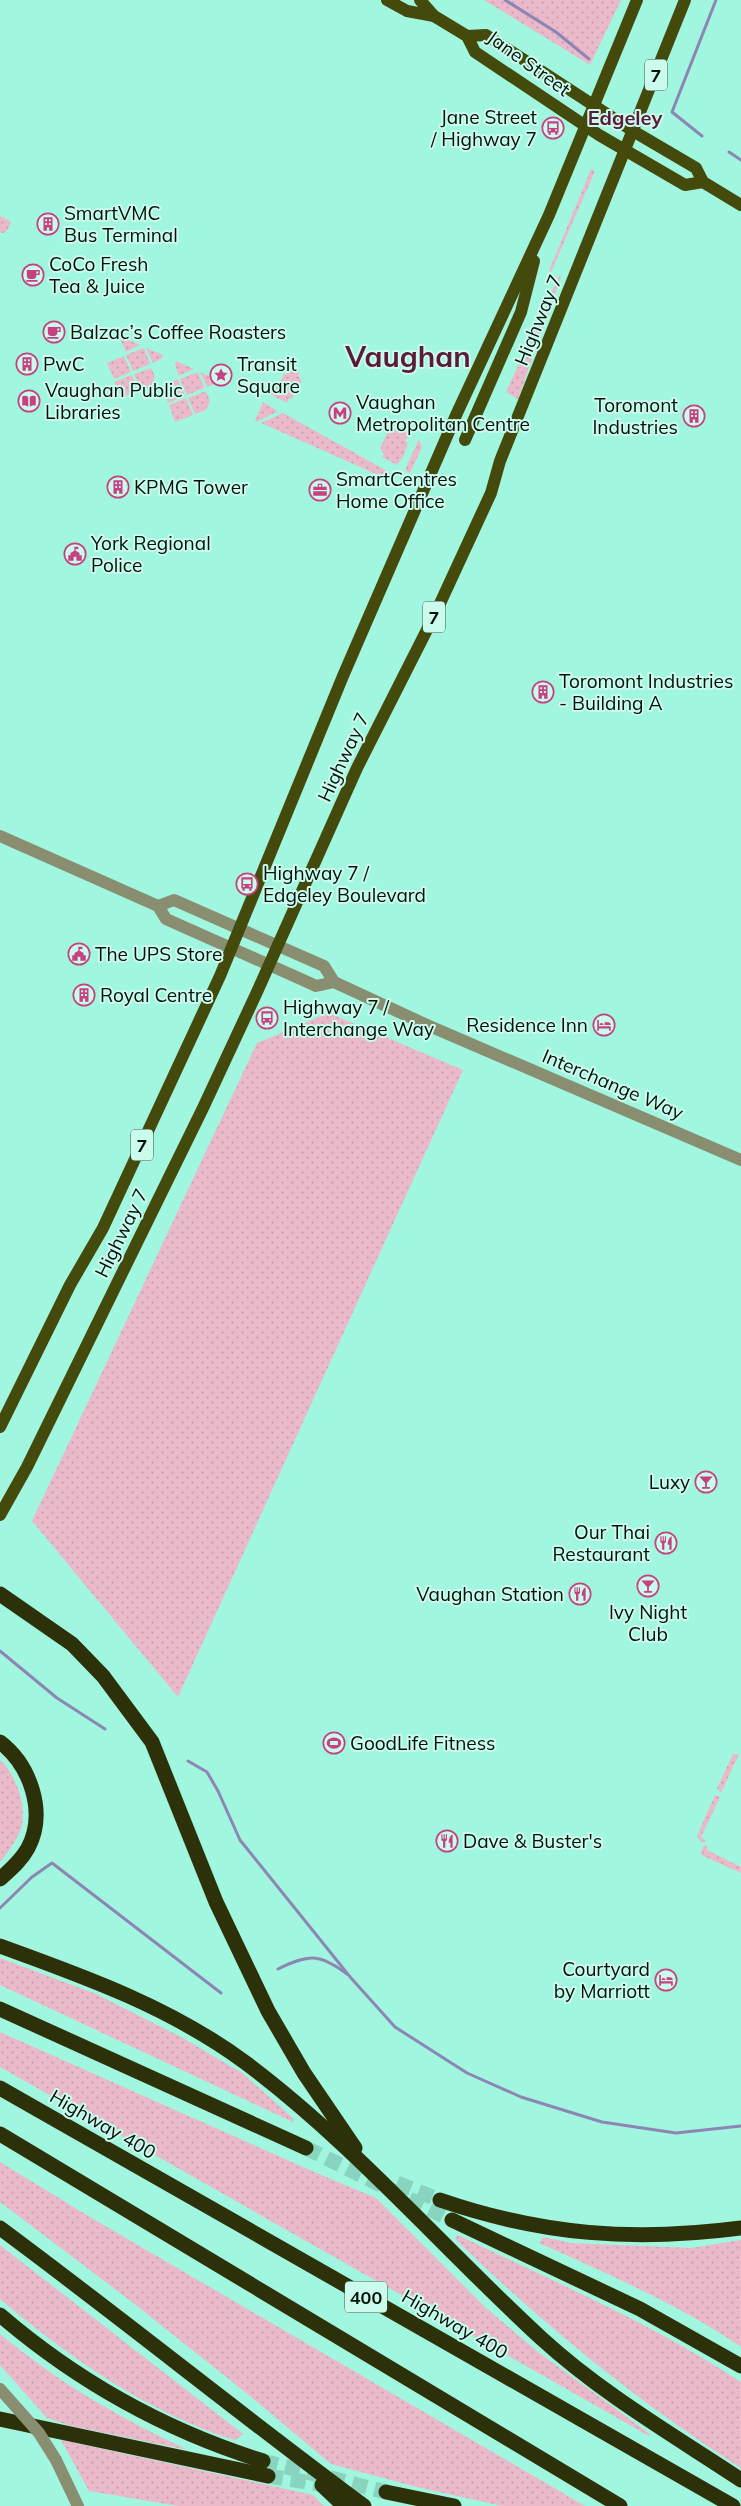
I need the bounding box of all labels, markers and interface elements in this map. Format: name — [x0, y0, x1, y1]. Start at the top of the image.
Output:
street label: Jane Street — [483, 25, 575, 101]
road number: 7 — [645, 60, 667, 90]
place label: Jane Street / Highway 7 — [430, 105, 537, 151]
district label: Edgeley — [588, 105, 662, 130]
bus stop icon: Jane Street / Highway 7 — [541, 116, 565, 140]
place label: SmartVMC Bus Terminal — [64, 201, 178, 247]
building icon: SmartVMC Bus Terminal — [36, 212, 60, 236]
place label: CoCo Fresh Tea & Juice — [49, 252, 148, 298]
cafe icon: CoCo Fresh Tea & Juice — [21, 263, 45, 287]
street label: Highway 7 — [509, 271, 567, 369]
cafe icon: Balzac’s Coffee Roasters — [42, 320, 66, 344]
place label: Balzac’s Coffee Roasters — [70, 320, 286, 344]
district label: Vaughan — [344, 338, 471, 374]
building icon: PwC — [15, 352, 39, 376]
place label: PwC — [43, 352, 85, 376]
place label: Transit Square — [237, 352, 300, 398]
place icon: Transit Square — [209, 363, 233, 387]
place label: Vaughan Public Libraries — [45, 378, 183, 424]
library icon: Vaughan Public Libraries — [17, 389, 41, 413]
place label: Vaughan Metropolitan Centre — [356, 390, 530, 436]
place label: Toromont Industries — [592, 393, 678, 439]
metro station icon: Vaughan Metropolitan Centre — [328, 401, 352, 425]
building icon: Toromont Industries — [682, 404, 706, 428]
place label: SmartCentres Home Office — [336, 467, 457, 513]
building icon: KPMG Tower — [106, 475, 130, 499]
place label: KPMG Tower — [134, 475, 248, 499]
office icon: SmartCentres Home Office — [308, 478, 332, 502]
place label: York Regional Police — [90, 531, 211, 577]
public building icon: York Regional Police — [63, 542, 87, 566]
road number: 7 — [423, 602, 445, 632]
place label: Toromont Industries - Building A — [559, 669, 733, 715]
building icon: Toromont Industries - Building A — [531, 680, 555, 704]
street label: Highway 7 — [312, 709, 374, 805]
place label: Highway 7 / Edgeley Boulevard — [263, 861, 426, 907]
bus stop icon: Highway 7 / Edgeley Boulevard — [235, 872, 259, 896]
public building icon: The UPS Store — [67, 942, 91, 966]
place label: The UPS Store — [95, 942, 222, 966]
building icon: Royal Centre — [72, 983, 96, 1007]
place label: Royal Centre — [100, 983, 212, 1007]
place label: Highway 7 / Interchange Way — [283, 995, 434, 1041]
bus stop icon: Highway 7 / Interchange Way — [255, 1006, 279, 1030]
place label: Residence Inn — [466, 1013, 588, 1037]
hotel icon: Residence Inn — [592, 1013, 616, 1037]
street label: Interchange Way — [539, 1043, 687, 1125]
road number: 7 — [131, 1130, 153, 1160]
street label: Highway 7 — [89, 1185, 153, 1281]
place label: Luxy — [649, 1470, 690, 1494]
bar icon: Luxy — [694, 1470, 718, 1494]
place label: Our Thai Restaurant — [552, 1520, 650, 1566]
restaurant icon: Our Thai Restaurant — [654, 1531, 678, 1555]
bar icon: Ivy Night Club — [636, 1574, 660, 1598]
place label: Vaughan Station — [416, 1582, 564, 1606]
restaurant icon: Vaughan Station — [568, 1582, 592, 1606]
place label: Ivy Night Club — [609, 1600, 687, 1646]
sports icon: GoodLife Fitness — [322, 1731, 346, 1755]
place label: GoodLife Fitness — [350, 1731, 495, 1755]
restaurant icon: Dave & Buster's — [435, 1829, 459, 1853]
place label: Dave & Buster's — [463, 1829, 602, 1853]
place label: Courtyard by Marriott — [554, 1957, 650, 2003]
hotel icon: Courtyard by Marriott — [654, 1968, 678, 1992]
street label: Highway 400 — [46, 2084, 160, 2164]
road number: 400 — [345, 2282, 387, 2312]
street label: Highway 400 — [398, 2284, 512, 2364]

